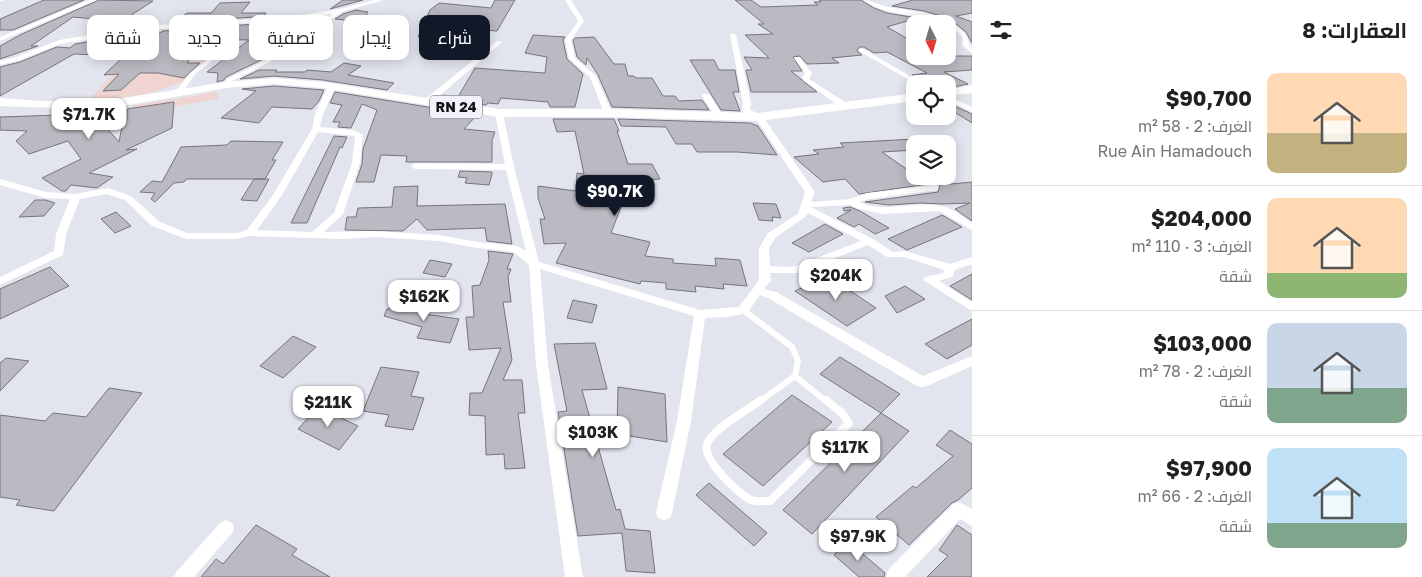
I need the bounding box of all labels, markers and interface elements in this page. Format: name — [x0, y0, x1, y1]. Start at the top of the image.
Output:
chip: شقة — [87, 15, 159, 60]
chip: جديد — [169, 15, 239, 60]
chip: تصفية — [249, 15, 333, 60]
chip: إيجار — [343, 15, 409, 60]
chip: شراء — [419, 15, 490, 60]
north arrow — [906, 15, 956, 65]
map controls — [906, 15, 956, 185]
icon: filters — [987, 16, 1015, 44]
text: العقارات: 8 — [1302, 17, 1407, 43]
button: locate — [906, 75, 956, 125]
text: $90,700 — [1165, 85, 1252, 111]
icon: home — [1307, 93, 1367, 153]
road number: RN 24 — [430, 95, 482, 118]
pin: $71.7K — [48, 98, 130, 140]
text: $71.7K — [62, 104, 116, 124]
text: الغرف: 2 · 58 m² — [1138, 116, 1252, 136]
button: layers — [906, 135, 956, 185]
text: Rue Ain Hamadouch — [1098, 141, 1252, 161]
pin: $90.7K — [574, 174, 656, 217]
text: $90.7K — [587, 181, 643, 201]
text: $204,000 — [1151, 205, 1252, 231]
icon: home — [1307, 218, 1367, 278]
text: الغرف: 3 · 110 m² — [1131, 236, 1252, 256]
pin: $204K — [801, 258, 871, 301]
text: $204K — [810, 265, 862, 285]
text: شقة — [1219, 266, 1252, 286]
pin: $162K — [389, 280, 459, 322]
text: $162K — [399, 286, 449, 306]
text: $103,000 — [1153, 330, 1252, 356]
icon: home — [1307, 343, 1367, 403]
text: الغرف: 2 · 78 m² — [1139, 361, 1252, 381]
pin: $211K — [293, 386, 363, 428]
text: شقة — [1219, 391, 1252, 411]
text: $211K — [304, 392, 352, 412]
pin: $103K — [558, 416, 628, 458]
text: $103K — [568, 422, 618, 442]
pin: $117K — [810, 430, 880, 473]
text: $117K — [821, 437, 869, 457]
text: $97,900 — [1166, 455, 1252, 481]
icon: home — [1307, 468, 1367, 528]
text: الغرف: 2 · 66 m² — [1138, 486, 1252, 506]
text: شقة — [1219, 516, 1252, 536]
pin: $97.9K — [817, 520, 899, 562]
text: $97.9K — [830, 526, 886, 546]

